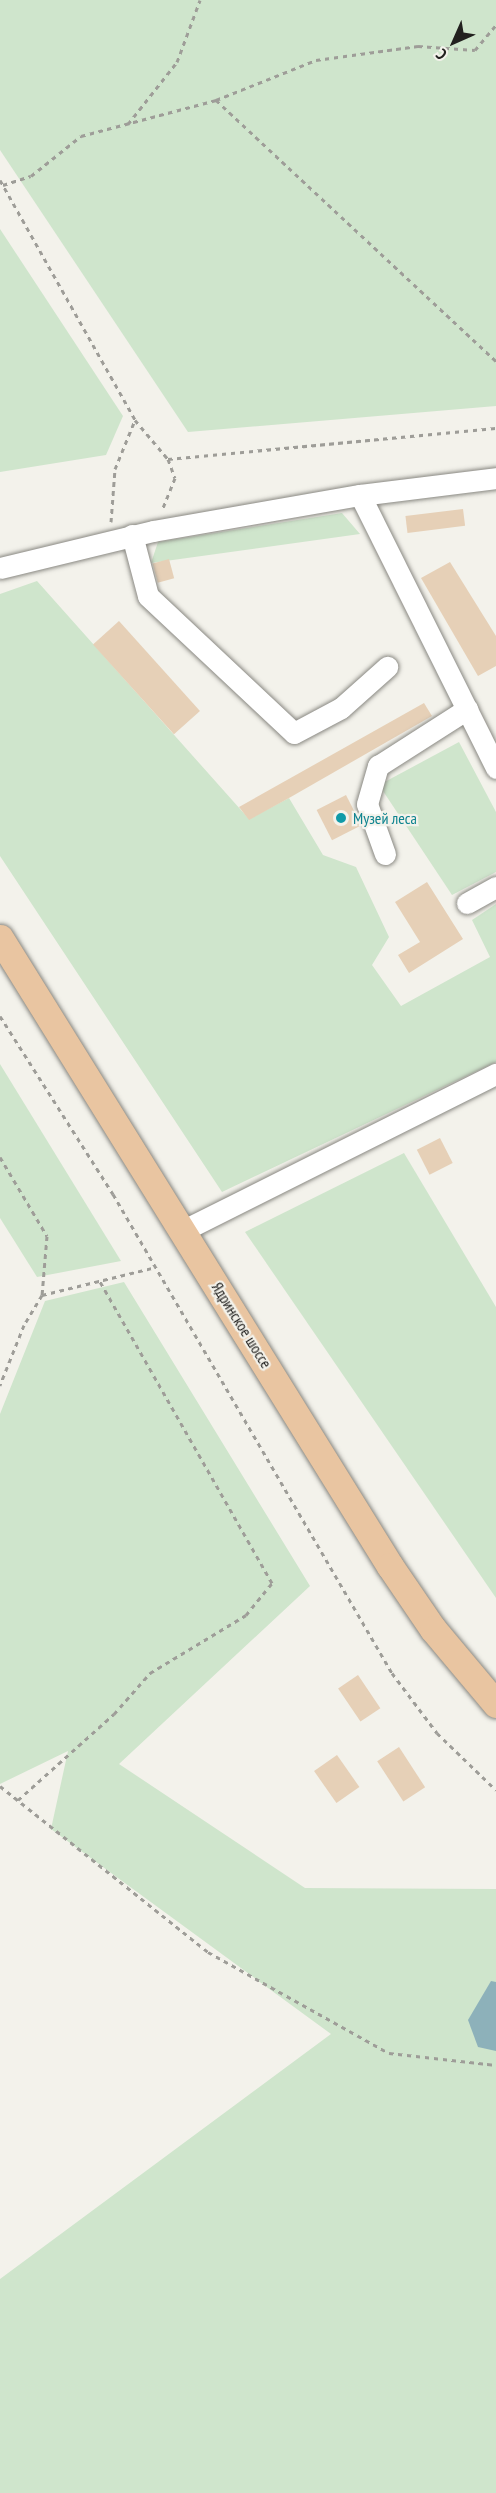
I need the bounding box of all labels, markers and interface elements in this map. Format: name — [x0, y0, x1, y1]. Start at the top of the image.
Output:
north arrow — [424, 12, 484, 72]
text: С — [432, 45, 451, 64]
place label: Музей леса — [353, 808, 417, 828]
marker: Музей леса — [334, 811, 348, 825]
street label: Ядринское шоссе — [208, 1278, 276, 1372]

